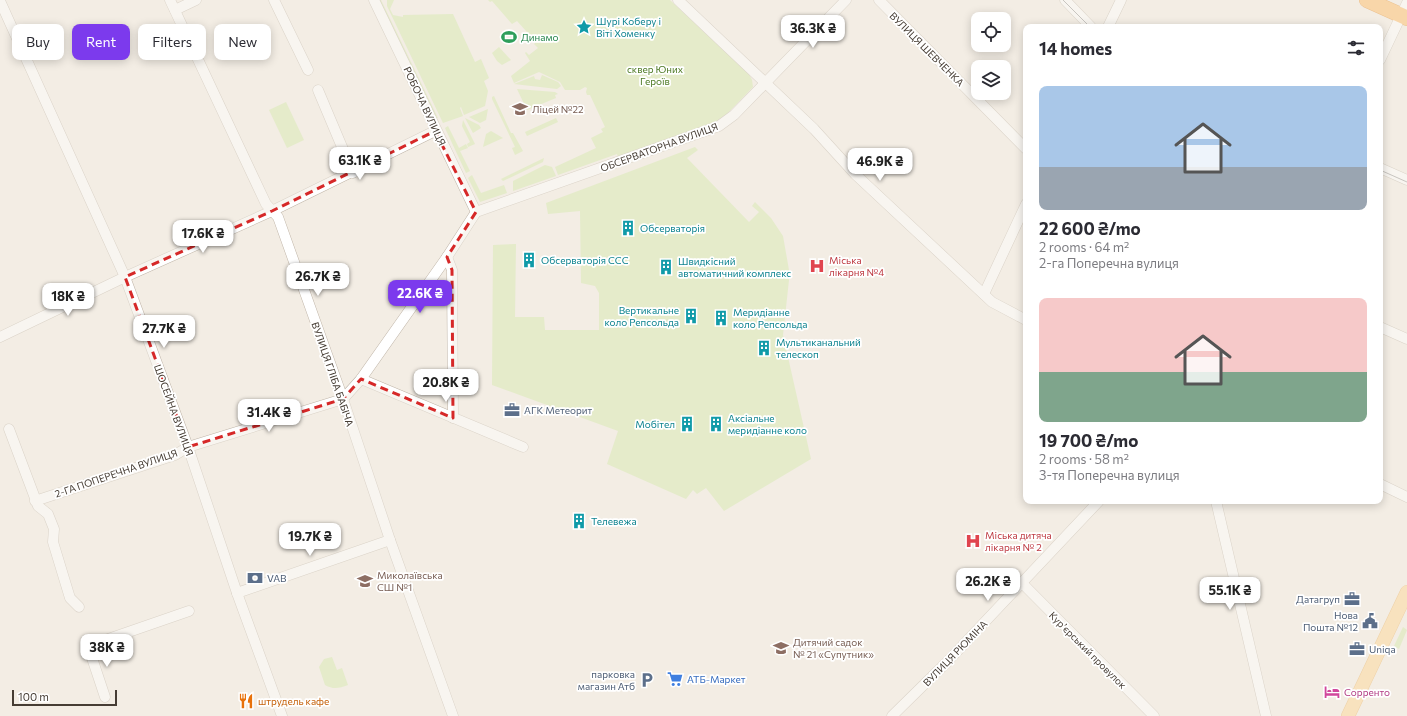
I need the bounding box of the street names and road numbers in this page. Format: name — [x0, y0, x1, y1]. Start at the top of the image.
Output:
street label: ВУЛИЦЯ ШЕВЧЕНКА — [887, 9, 967, 89]
street label: РОБОЧА ВУЛИЦЯ — [401, 65, 449, 147]
street label: ОБСЕРВАТОРНА ВУЛИЦЯ — [599, 120, 719, 174]
street label: ВУЛИЦЯ ГЛІБА БАБІЧА — [309, 320, 357, 428]
street label: ШОСЕЙНА ВУЛИЦЯ — [152, 362, 196, 458]
street label: 2-ГА ПОПЕРЕЧНА ВУЛИЦЯ — [53, 446, 179, 500]
street label: Курʼєрський провулок — [1047, 609, 1130, 692]
street label: ВУЛИЦЯ РЮМІНА — [920, 617, 990, 689]

